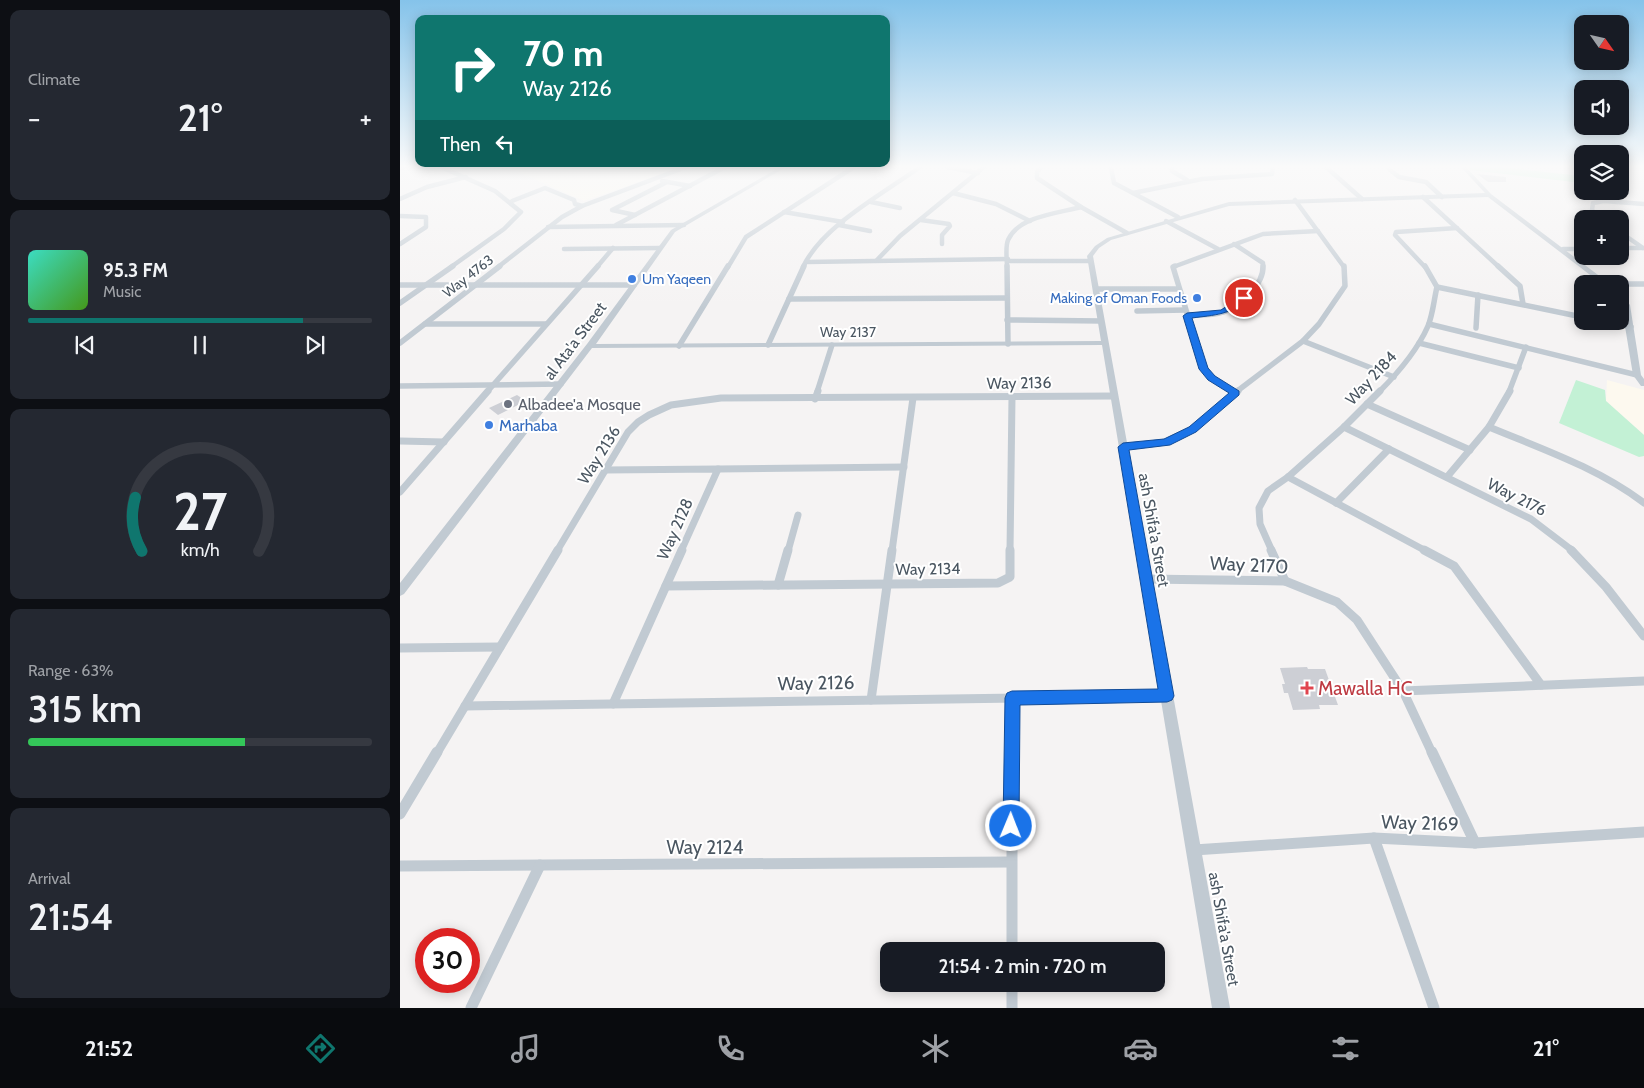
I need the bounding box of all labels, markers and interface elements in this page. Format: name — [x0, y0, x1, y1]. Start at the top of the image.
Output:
north arrow — [1574, 15, 1629, 70]
map controls — [1574, 15, 1629, 330]
text: 70 m — [523, 32, 604, 75]
icon: right — [440, 35, 505, 100]
text: Climate — [28, 70, 80, 89]
text: Way 2126 — [523, 75, 612, 102]
button: sound — [1574, 80, 1629, 135]
text: 21° — [178, 94, 222, 141]
text: − — [28, 101, 40, 135]
text: + — [360, 101, 372, 135]
icon: left — [491, 130, 519, 158]
text: Then — [440, 133, 481, 156]
button: layers — [1574, 145, 1629, 200]
button: + — [1574, 210, 1629, 265]
street label: Way 4763 — [439, 251, 497, 301]
text: 95.3 FM — [103, 259, 168, 282]
place label: Um Yaqeen — [642, 270, 711, 288]
marker: Um Yaqeen — [626, 273, 638, 285]
button: − — [1574, 275, 1629, 330]
pin — [1223, 277, 1265, 319]
text: Music — [103, 282, 141, 301]
icon: arrive — [1230, 284, 1258, 312]
place label: Making of Oman Foods — [1050, 289, 1187, 307]
marker: Making of Oman Foods — [1191, 292, 1203, 304]
street label: al Ata'a Street — [540, 298, 611, 384]
street label: Way 2137 — [820, 323, 876, 341]
icon: previous — [71, 331, 99, 359]
icon: pause — [186, 331, 214, 359]
icon: next — [301, 331, 329, 359]
street label: Way 2184 — [1342, 347, 1400, 409]
street label: Way 2136 — [986, 373, 1052, 393]
place label: Albadee'a Mosque — [518, 395, 641, 414]
marker: Albadee'a Mosque — [502, 398, 514, 410]
place label: Marhaba — [499, 416, 558, 435]
marker: Marhaba — [483, 419, 495, 431]
street label: Way 2136 — [574, 422, 624, 488]
street label: ash Shifa'a Street — [1135, 472, 1173, 589]
street label: Way 2176 — [1484, 474, 1550, 520]
text: 27 — [173, 480, 227, 543]
street label: Way 2128 — [653, 495, 697, 563]
text: km/h — [180, 539, 220, 560]
street label: Way 2170 — [1209, 551, 1289, 579]
street label: Way 2134 — [895, 559, 961, 579]
text: Range · 63% — [28, 661, 114, 680]
street label: Way 2126 — [777, 671, 855, 695]
place label: Mawalla HC — [1318, 677, 1413, 700]
marker: Mawalla HC — [1300, 681, 1314, 695]
text: 315 km — [28, 685, 142, 732]
position arrow — [984, 799, 1036, 851]
street label: Way 2169 — [1381, 810, 1459, 836]
street label: Way 2124 — [667, 836, 743, 859]
text: Arrival — [28, 869, 71, 888]
street label: ash Shifa'a Street — [1205, 871, 1243, 988]
text: 21:54 — [28, 893, 113, 940]
speed limit sign: 30 — [415, 928, 480, 993]
text: 21:54 · 2 min · 720 m — [938, 955, 1107, 978]
icon: directions — [303, 1031, 338, 1066]
icon: music — [508, 1031, 543, 1066]
icon: phone — [713, 1031, 748, 1066]
icon: climate — [918, 1031, 953, 1066]
icon: car — [1123, 1031, 1158, 1066]
icon: filters — [1328, 1031, 1363, 1066]
text: 21:52 — [85, 1035, 133, 1062]
text: 21° — [1533, 1035, 1559, 1062]

